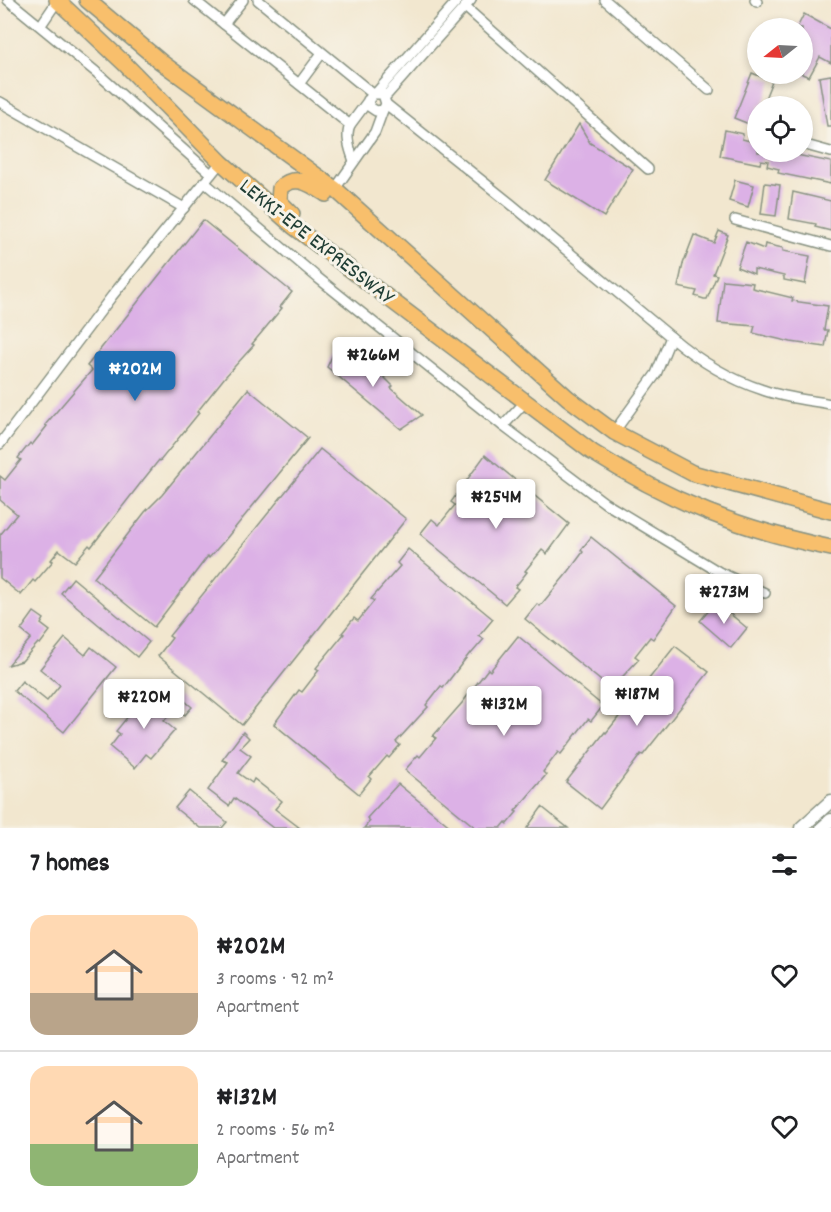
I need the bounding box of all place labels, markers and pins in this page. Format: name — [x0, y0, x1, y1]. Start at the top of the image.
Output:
pin: ₦266M — [331, 337, 415, 388]
pin: ₦202M — [93, 351, 177, 402]
pin: ₦254M — [454, 479, 538, 530]
pin: ₦273M — [682, 574, 766, 625]
pin: ₦187M — [595, 676, 679, 727]
pin: ₦220M — [102, 679, 186, 730]
pin: ₦132M — [462, 686, 546, 737]

